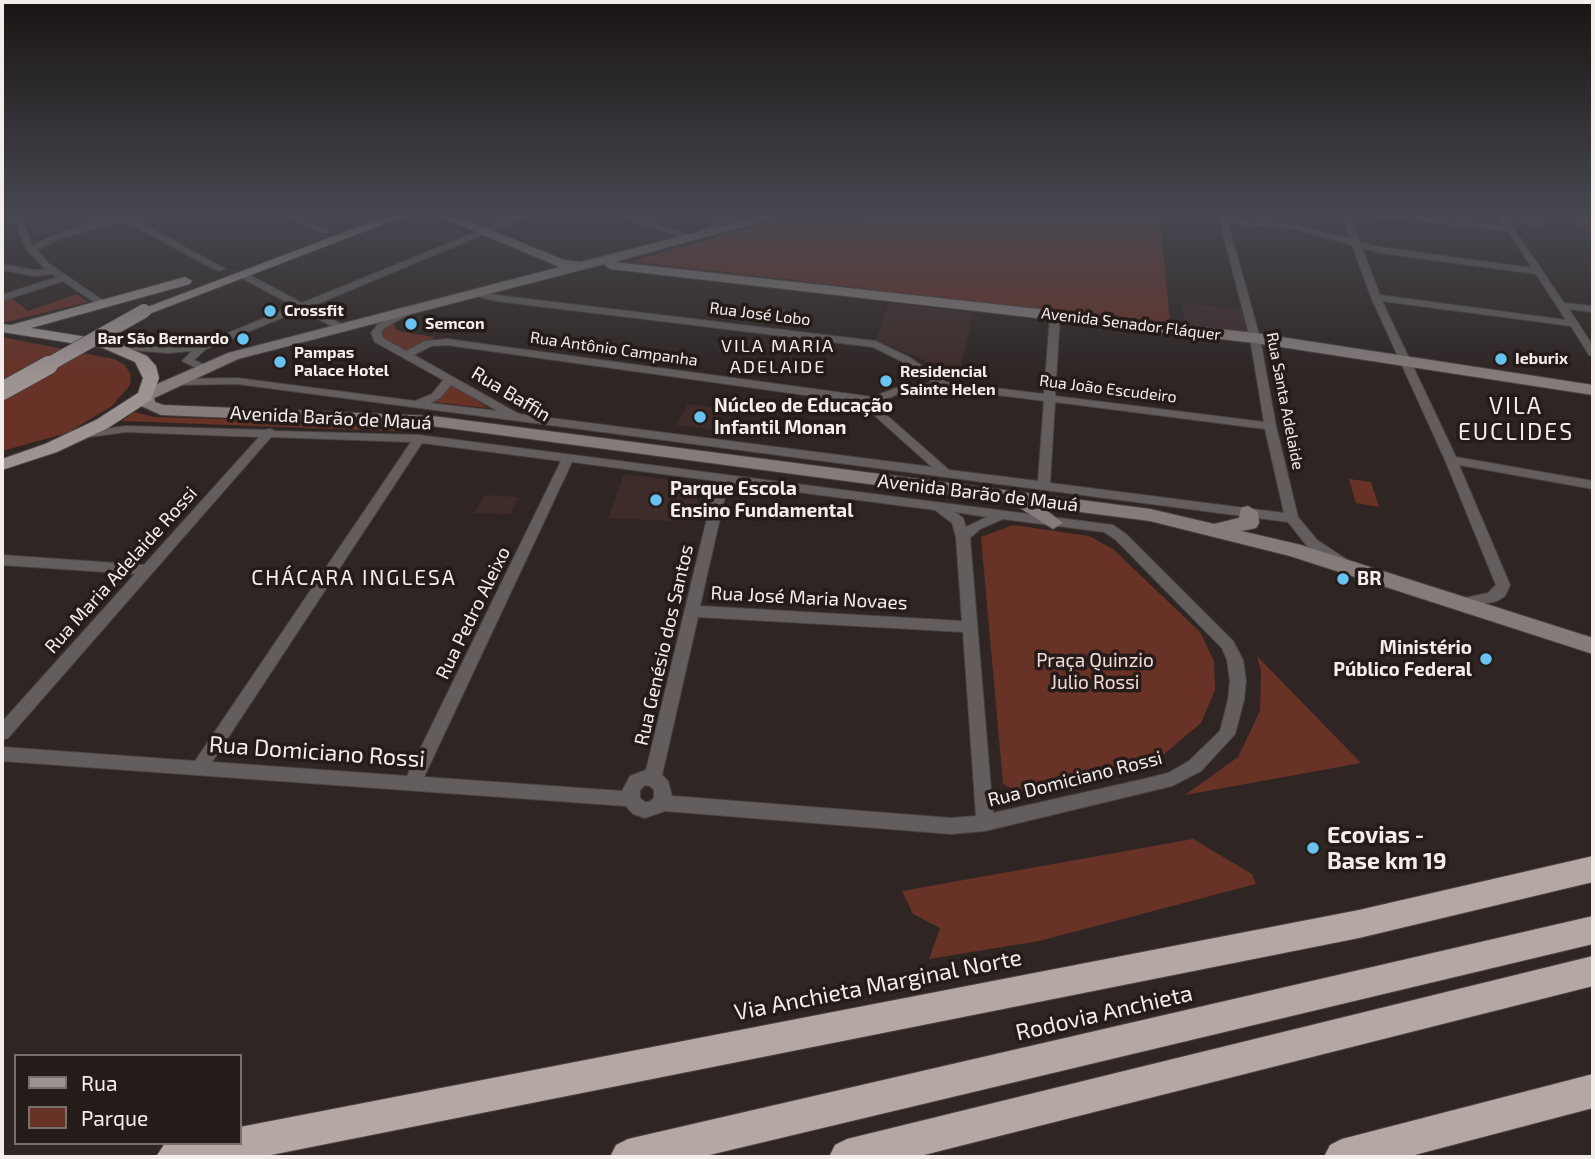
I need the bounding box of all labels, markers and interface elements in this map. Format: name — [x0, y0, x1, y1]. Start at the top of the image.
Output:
street label: Rua José Lobo — [708, 298, 812, 330]
place label: Crossfit — [284, 301, 344, 321]
marker: Crossfit — [262, 303, 278, 319]
street label: Avenida Senador Fláquer — [1040, 303, 1222, 345]
place label: Semcon — [425, 314, 485, 334]
marker: Semcon — [403, 316, 419, 332]
street label: Rua Antônio Campanha — [529, 328, 699, 370]
place label: Bar São Bernardo — [97, 329, 229, 349]
marker: Bar São Bernardo — [235, 331, 251, 347]
street label: Rua Santa Adelaide — [1262, 331, 1308, 471]
district label: VILA MARIA ADELAIDE — [722, 335, 834, 378]
place label: Pampas Palace Hotel — [294, 343, 389, 381]
place label: Ieburix — [1515, 349, 1568, 369]
marker: Ieburix — [1493, 351, 1509, 367]
marker: Pampas Palace Hotel — [272, 354, 288, 370]
street label: Rua Baffin — [467, 362, 555, 426]
place label: Residencial Sainte Helen — [900, 362, 996, 400]
street label: Rua João Escudeiro — [1038, 371, 1178, 407]
marker: Residencial Sainte Helen — [878, 373, 894, 389]
district label: VILA EUCLIDES — [1459, 392, 1573, 446]
place label: Núcleo de Educação Infantil Monan — [714, 395, 893, 439]
street label: Avenida Barão de Mauá — [230, 401, 432, 435]
marker: Núcleo de Educação Infantil Monan — [692, 409, 708, 425]
street label: Avenida Barão de Mauá — [876, 469, 1080, 517]
place label: Parque Escola Ensino Fundamental — [670, 478, 853, 522]
street label: Rua Maria Adelaide Rossi — [40, 482, 202, 658]
marker: Parque Escola Ensino Fundamental — [648, 492, 664, 508]
street label: Rua Genésio dos Santos — [630, 542, 698, 748]
street label: Rua Pedro Aleixo — [431, 543, 515, 683]
district label: CHÁCARA INGLESA — [253, 565, 455, 591]
place label: BR — [1357, 568, 1381, 590]
marker: BR — [1335, 571, 1351, 587]
street label: Rua José Maria Novaes — [710, 581, 908, 615]
place label: Ministério Público Federal — [1333, 637, 1472, 681]
park label: Praça Quinzio Julio Rossi — [1036, 650, 1154, 694]
marker: Ministério Público Federal — [1478, 651, 1494, 667]
street label: Rua Domiciano Rossi — [208, 731, 426, 773]
street label: Rua Domiciano Rossi — [985, 746, 1165, 812]
place label: Ecovias - Base km 19 — [1327, 821, 1447, 875]
marker: Ecovias - Base km 19 — [1305, 840, 1321, 856]
street label: Via Anchieta Marginal Norte — [732, 944, 1024, 1026]
street label: Rodovia Anchieta — [1013, 979, 1195, 1047]
legend — [14, 1054, 242, 1145]
text: Rua — [81, 1070, 117, 1095]
text: Parque — [81, 1105, 148, 1130]

